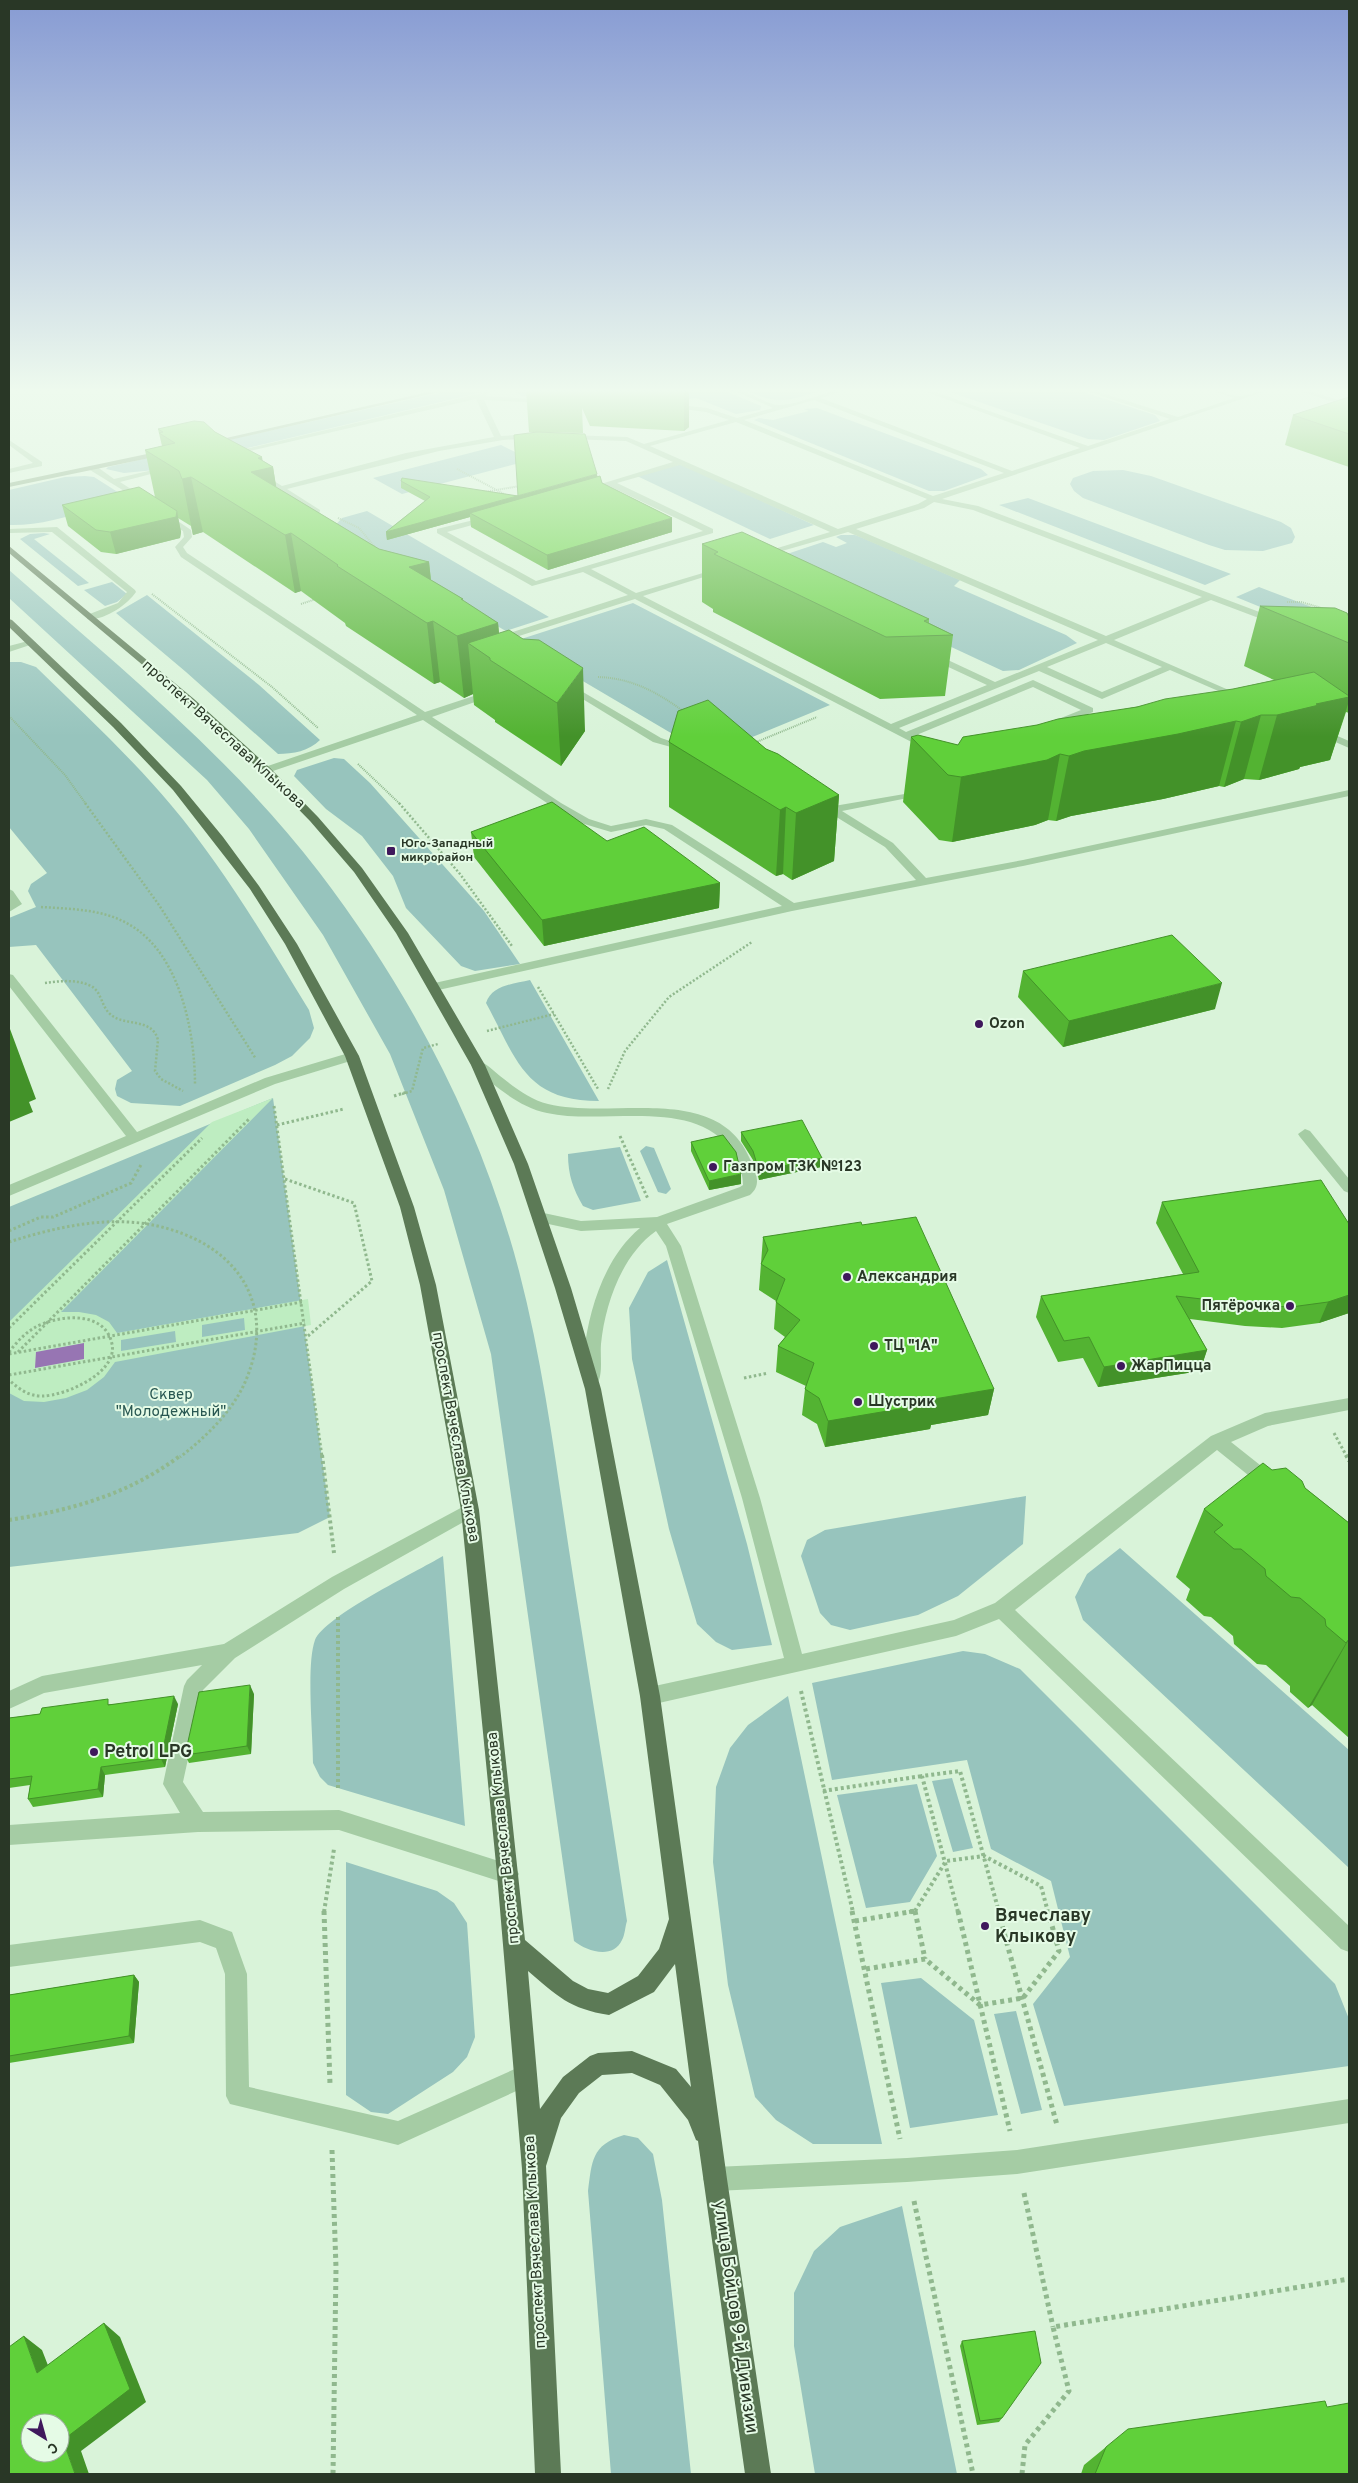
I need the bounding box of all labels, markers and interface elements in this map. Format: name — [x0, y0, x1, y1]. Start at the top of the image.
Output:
street label: проспект Вячеслава Клыкова — [137, 657, 309, 813]
place label: Юго-Западный микрорайон — [401, 836, 493, 866]
marker: Юго-Западный микрорайон — [385, 845, 397, 857]
place label: Ozon — [989, 1015, 1025, 1034]
marker: Ozon — [973, 1018, 985, 1030]
place label: Газпром ТЗК №123 — [723, 1158, 862, 1177]
marker: Газпром ТЗК №123 — [707, 1161, 719, 1173]
place label: Александрия — [857, 1268, 957, 1287]
marker: Александрия — [841, 1271, 853, 1283]
place label: Пятёрочка — [1202, 1297, 1280, 1316]
marker: Пятёрочка — [1284, 1300, 1296, 1312]
street label: проспект Вячеслава Клыкова — [427, 1330, 483, 1544]
place label: ТЦ "1А" — [884, 1337, 938, 1356]
marker: ТЦ "1А" — [868, 1340, 880, 1352]
place label: ЖарПицца — [1131, 1357, 1211, 1376]
marker: ЖарПицца — [1115, 1360, 1127, 1372]
park label: Сквер "Молодежный" — [116, 1386, 226, 1422]
place label: Шустрик — [868, 1393, 935, 1412]
marker: Шустрик — [852, 1396, 864, 1408]
street label: проспект Вячеслава Клыкова — [483, 1731, 525, 1945]
place label: Petrol LPG — [104, 1741, 192, 1764]
marker: Petrol LPG — [88, 1746, 100, 1758]
place label: Вячеславу Клыкову — [995, 1905, 1091, 1949]
marker: Вячеславу Клыкову — [979, 1920, 991, 1932]
street label: проспект Вячеслава Клыкова — [521, 2135, 551, 2349]
street label: улица Бойцов 9-й Дивизии — [707, 2199, 763, 2435]
north arrow — [20, 2413, 70, 2463]
text: С — [43, 2438, 61, 2457]

